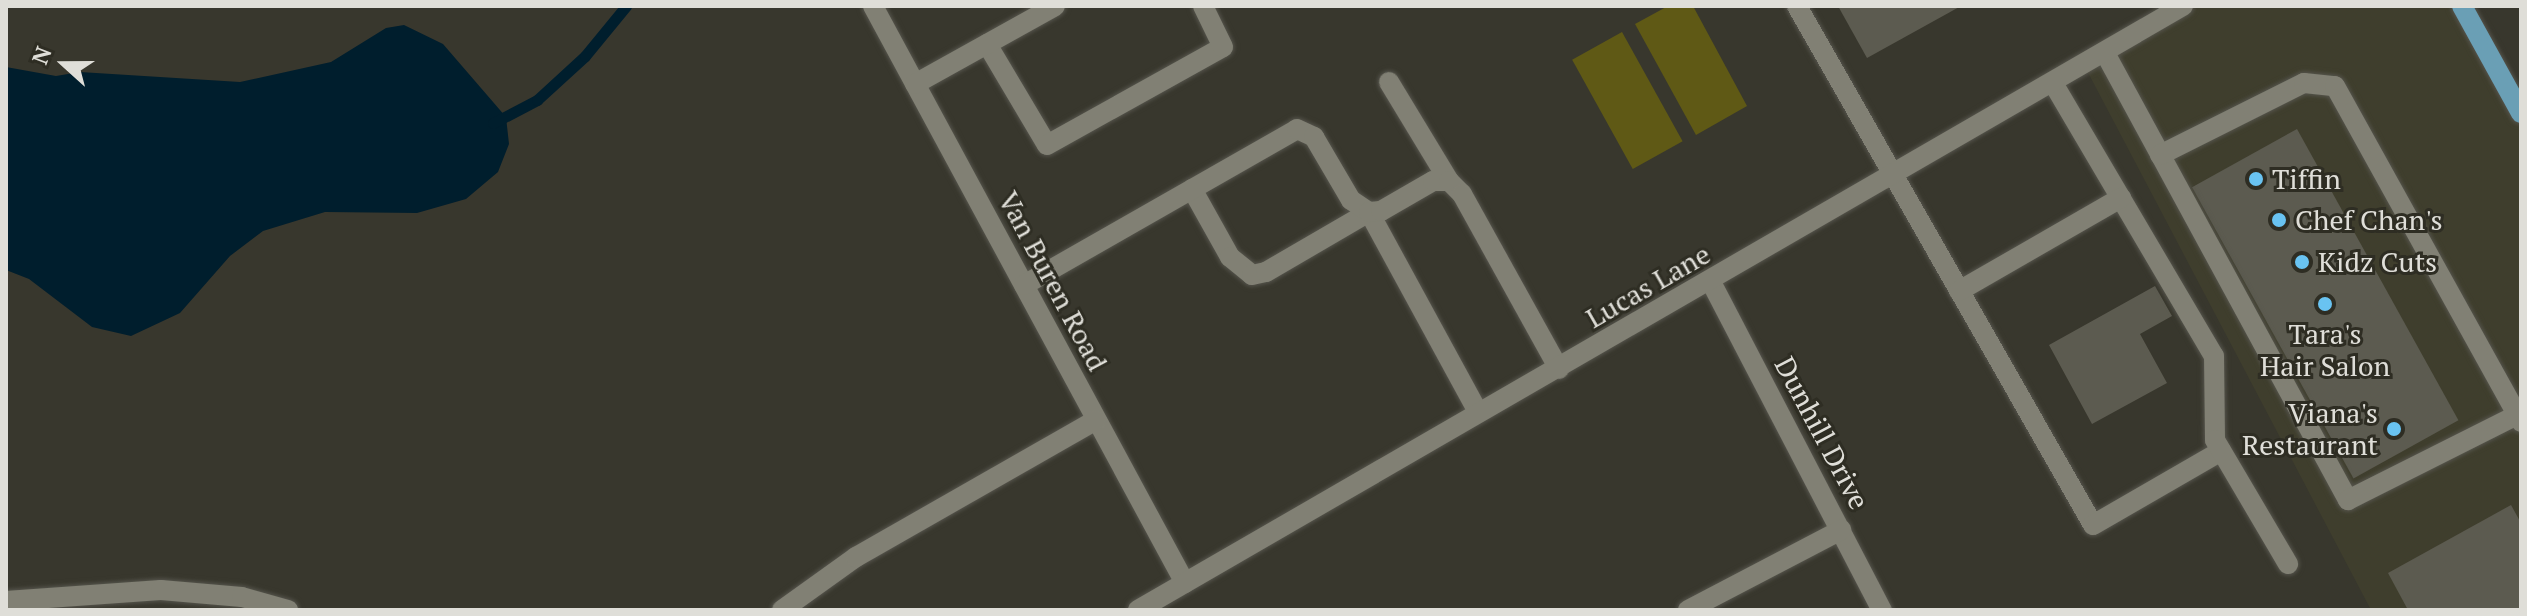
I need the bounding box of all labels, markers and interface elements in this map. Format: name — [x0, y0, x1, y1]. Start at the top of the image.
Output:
north arrow — [24, 24, 104, 104]
text: N — [25, 42, 58, 68]
place label: Tiffin — [2272, 162, 2341, 196]
marker: Tiffin — [2247, 170, 2265, 188]
street label: Van Buren Road — [992, 185, 1114, 377]
place label: Chef Chan's — [2295, 203, 2443, 237]
marker: Chef Chan's — [2270, 211, 2288, 229]
street label: Lucas Lane — [1580, 237, 1716, 335]
place label: Kidz Cuts — [2318, 245, 2437, 279]
marker: Kidz Cuts — [2293, 253, 2311, 271]
marker: Tara's Hair Salon — [2316, 295, 2334, 313]
place label: Tara's Hair Salon — [2260, 317, 2390, 383]
street label: Dunhill Drive — [1768, 351, 1876, 515]
place label: Viana's Restaurant — [2242, 396, 2378, 462]
marker: Viana's Restaurant — [2385, 420, 2403, 438]

